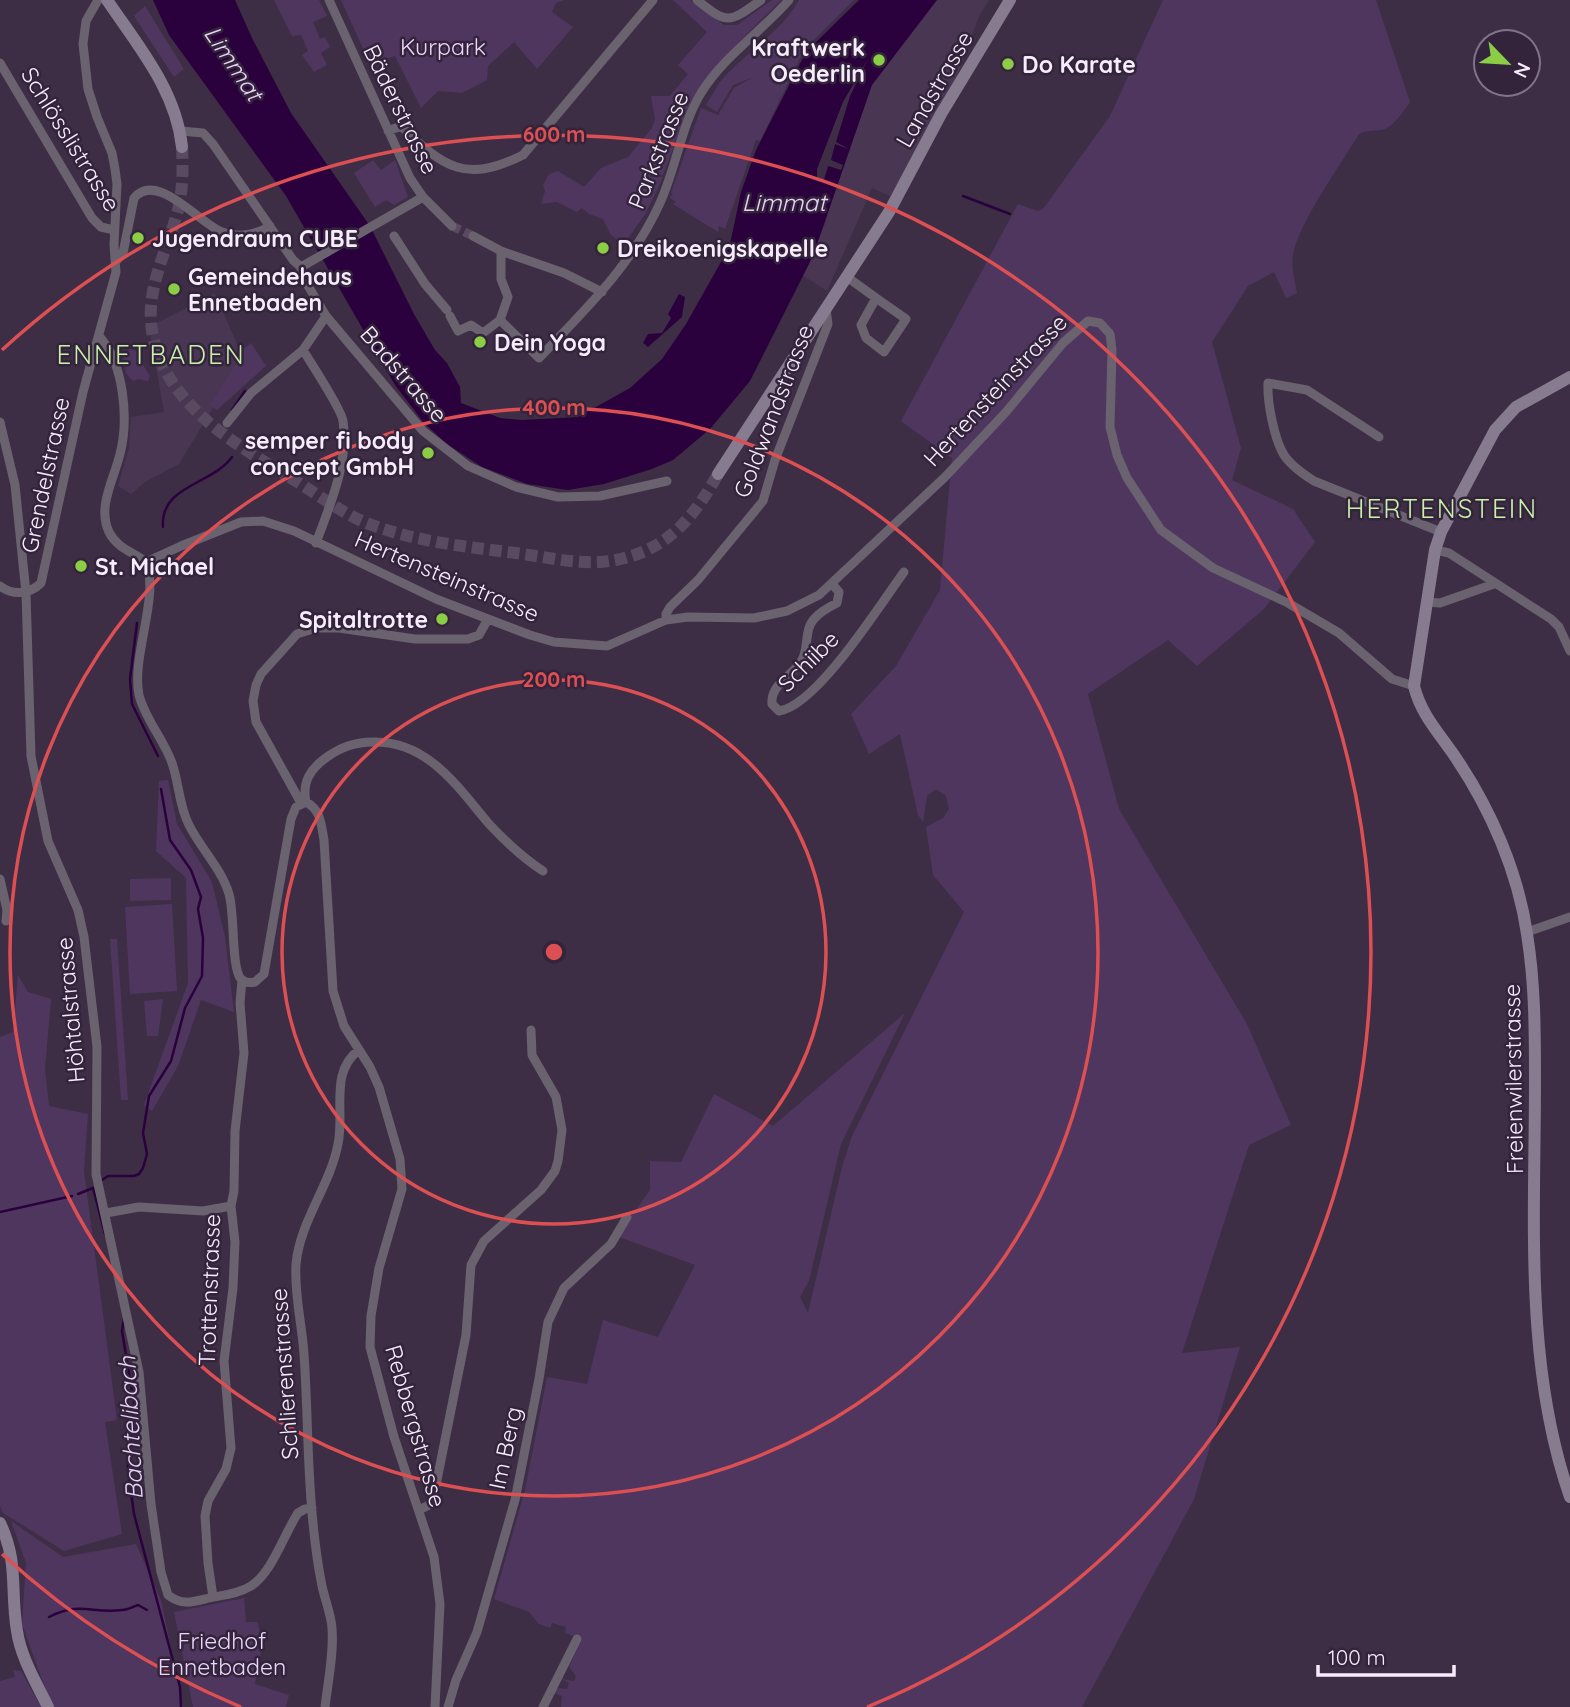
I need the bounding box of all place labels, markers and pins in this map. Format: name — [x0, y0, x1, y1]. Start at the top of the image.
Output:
place label: Kraftwerk Oederlin — [751, 33, 865, 88]
place label: Do Karate — [1022, 50, 1136, 79]
marker: Kraftwerk Oederlin — [871, 52, 887, 68]
marker: Do Karate — [1000, 56, 1016, 72]
place label: Jugendraum CUBE — [152, 224, 358, 253]
marker: Jugendraum CUBE — [130, 230, 146, 246]
place label: Dreikoenigskapelle — [617, 234, 828, 263]
marker: Dreikoenigskapelle — [595, 240, 611, 256]
place label: Gemeindehaus Ennetbaden — [188, 262, 352, 317]
marker: Gemeindehaus Ennetbaden — [166, 281, 182, 297]
place label: Dein Yoga — [494, 328, 606, 357]
marker: Dein Yoga — [472, 334, 488, 350]
place label: semper fi body concept GmbH — [245, 426, 414, 481]
marker: semper fi body concept GmbH — [420, 445, 436, 461]
place label: St. Michael — [95, 552, 214, 581]
marker: St. Michael — [73, 558, 89, 574]
place label: Spitaltrotte — [299, 605, 428, 634]
marker: Spitaltrotte — [434, 611, 450, 627]
centre of rings — [542, 940, 566, 964]

